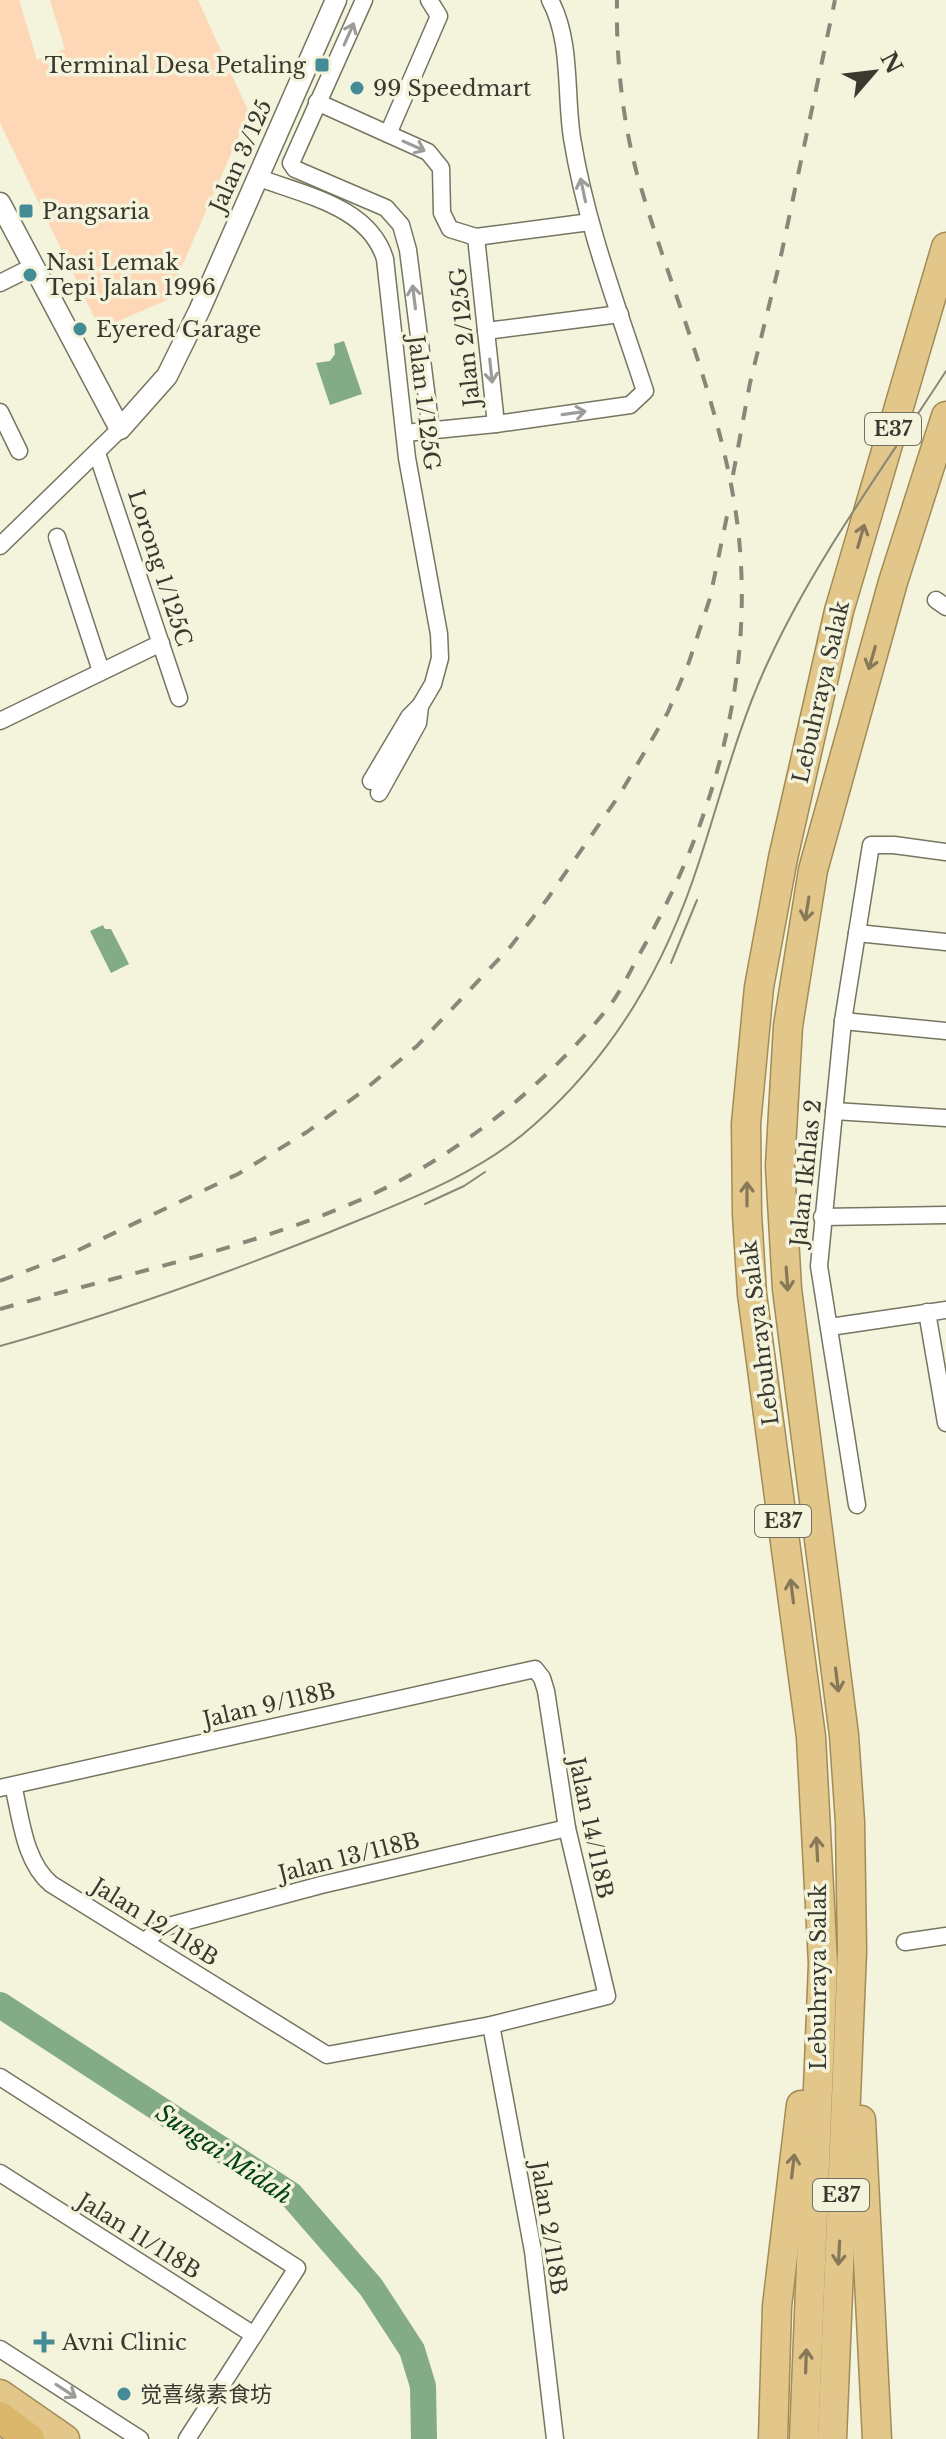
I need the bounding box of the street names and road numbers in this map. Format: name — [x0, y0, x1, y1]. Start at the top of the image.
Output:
street label: Jalan 3/125 — [203, 95, 278, 219]
street label: Jalan 2/125G — [444, 266, 486, 411]
street label: Jalan 1/125G — [402, 331, 446, 472]
road number: E37 — [865, 413, 921, 445]
street label: Lorong 1/125C — [122, 486, 198, 650]
street label: Lebuhraya Salak — [787, 598, 855, 786]
street label: Jalan Ikhlas 2 — [785, 1098, 827, 1251]
street label: Lebuhraya Salak — [735, 1238, 785, 1427]
road number: E37 — [755, 1505, 811, 1537]
street label: Jalan 9/118B — [197, 1677, 338, 1734]
street label: Jalan 14/118B — [562, 1752, 619, 1901]
street label: Jalan 13/118B — [273, 1826, 422, 1888]
street label: Jalan 12/118B — [84, 1871, 223, 1972]
street label: Lebuhraya Salak — [805, 1883, 832, 2070]
street label: Jalan 2/118B — [525, 2157, 573, 2297]
road number: E37 — [813, 2179, 869, 2211]
street label: Jalan 11/118B — [70, 2186, 206, 2285]

